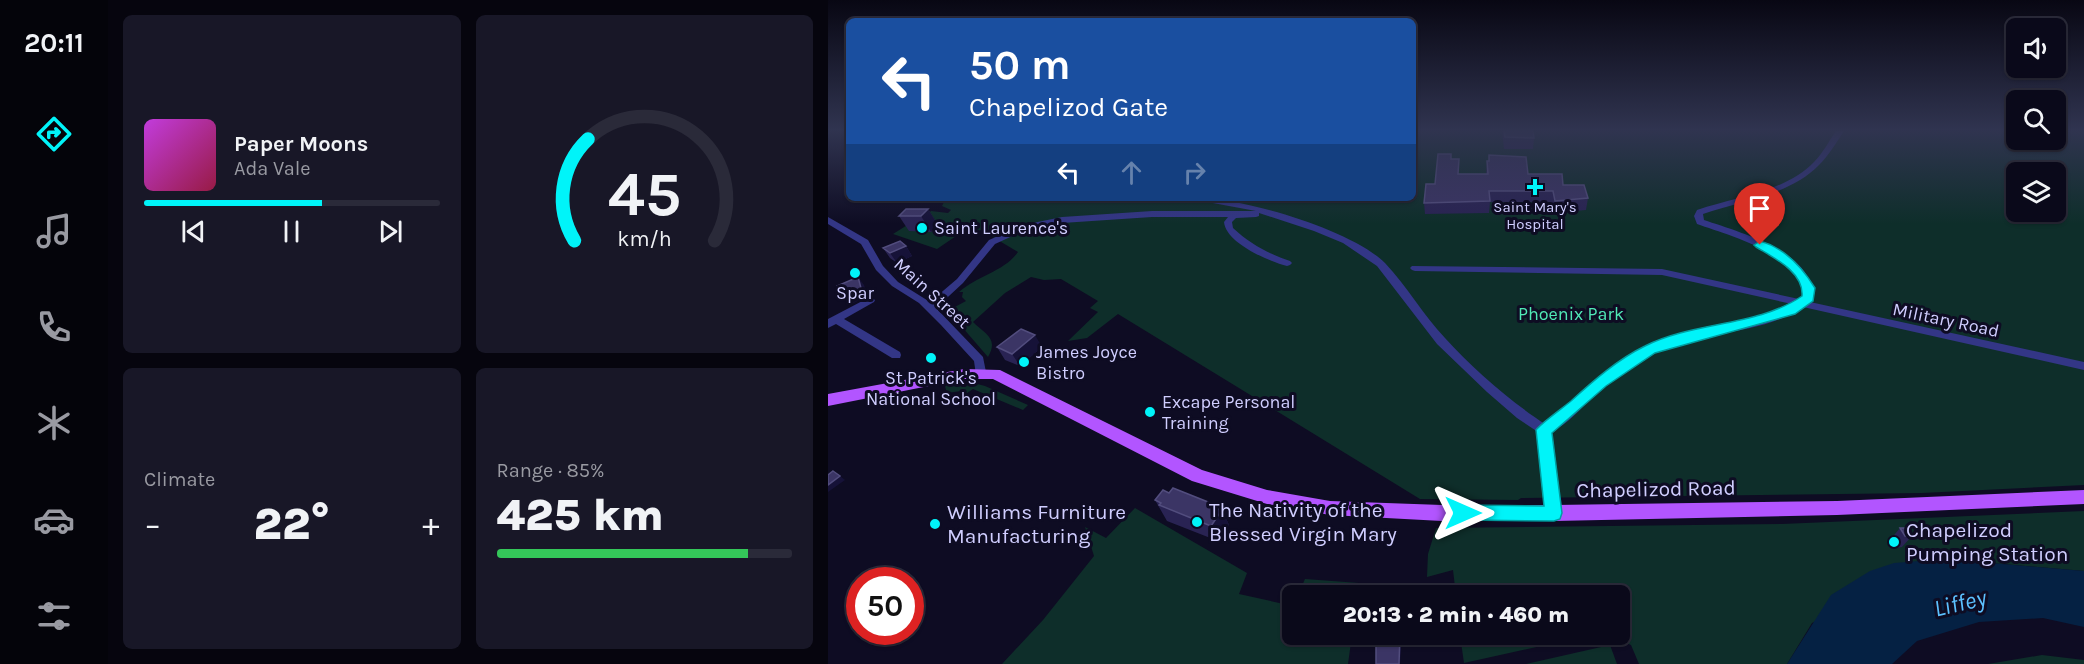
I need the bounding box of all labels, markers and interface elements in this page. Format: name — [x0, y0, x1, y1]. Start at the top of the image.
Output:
map controls — [2006, 18, 2066, 222]
button: sound — [2006, 18, 2066, 78]
text: 20:11 — [24, 27, 84, 59]
text: 50 m — [969, 40, 1071, 90]
icon: left — [870, 42, 948, 120]
button: search — [2006, 90, 2066, 150]
text: Chapelizod Gate — [969, 91, 1168, 123]
icon: directions — [33, 113, 75, 155]
text: Paper Moons — [234, 131, 368, 157]
icon: left — [1052, 156, 1085, 189]
icon: ahead — [1115, 156, 1148, 189]
icon: right — [1178, 156, 1211, 189]
text: Ada Vale — [234, 157, 311, 180]
text: 45 — [608, 158, 681, 231]
button: layers — [2006, 162, 2066, 222]
marker: Saint Mary's Hospital — [1526, 178, 1544, 196]
pin — [1734, 183, 1785, 245]
icon: arrive — [1743, 192, 1776, 225]
place label: Saint Mary's Hospital — [1493, 198, 1577, 233]
icon: music — [33, 210, 75, 252]
icon: previous — [177, 215, 210, 248]
icon: pause — [275, 215, 308, 248]
icon: next — [374, 215, 407, 248]
place label: Saint Laurence's — [934, 217, 1068, 239]
marker: Saint Laurence's — [915, 221, 929, 235]
text: km/h — [617, 226, 671, 251]
street label: Main Street — [889, 253, 975, 333]
marker: Spar — [848, 266, 862, 280]
place label: Spar — [836, 282, 874, 304]
street label: Military Road — [1891, 298, 2001, 342]
park label: Phoenix Park — [1518, 303, 1624, 325]
icon: phone — [33, 306, 75, 348]
place label: James Joyce Bistro — [1036, 341, 1137, 384]
marker: St Patrick's National School — [924, 351, 938, 365]
marker: James Joyce Bistro — [1017, 355, 1031, 369]
place label: St Patrick's National School — [866, 367, 996, 410]
place label: Excape Personal Training — [1162, 391, 1295, 434]
icon: climate — [33, 402, 75, 444]
marker: Excape Personal Training — [1143, 405, 1157, 419]
text: Range · 85% — [497, 459, 605, 482]
text: Climate — [144, 468, 215, 491]
street label: Chapelizod Road — [1576, 476, 1736, 502]
position arrow — [1431, 481, 1495, 545]
text: 425 km — [497, 489, 664, 541]
text: 22° — [253, 498, 330, 550]
place label: The Nativity of the Blessed Virgin Mary — [1209, 498, 1397, 546]
icon: car — [33, 499, 75, 541]
place label: Williams Furniture Manufacturing — [947, 500, 1126, 548]
text: − — [144, 505, 161, 543]
text: + — [422, 505, 440, 543]
marker: The Nativity of the Blessed Virgin Mary — [1190, 515, 1204, 529]
marker: Williams Furniture Manufacturing — [928, 517, 942, 531]
place label: Chapelizod Pumping Station — [1906, 518, 2069, 566]
marker: Chapelizod Pumping Station — [1887, 535, 1901, 549]
speed limit sign: 50 — [846, 567, 924, 645]
water label: Liffey — [1931, 583, 1989, 623]
icon: filters — [33, 595, 75, 637]
text: 20:13 · 2 min · 460 m — [1343, 602, 1569, 628]

